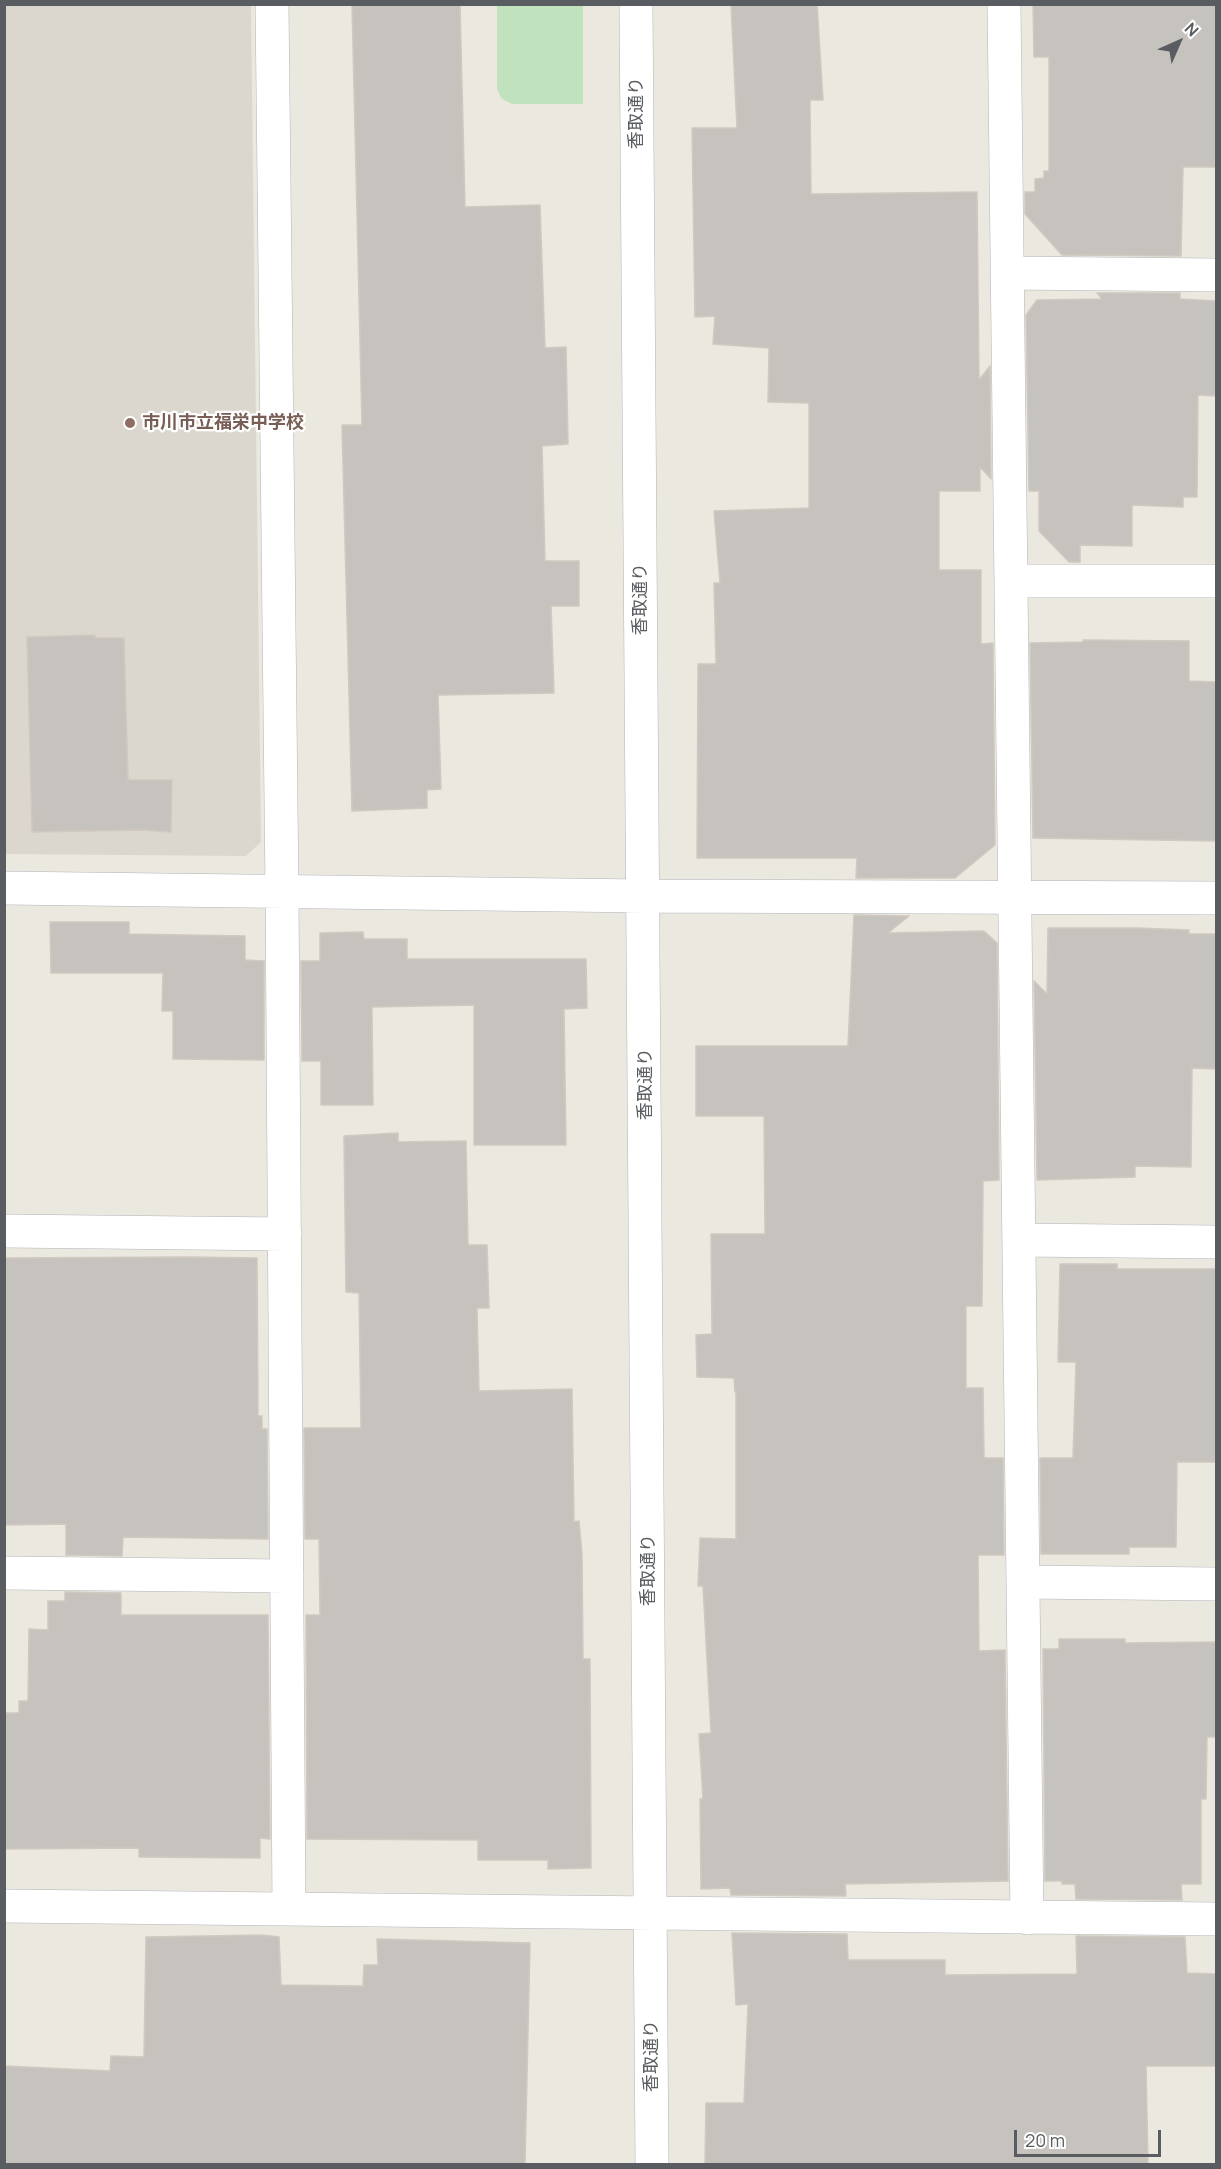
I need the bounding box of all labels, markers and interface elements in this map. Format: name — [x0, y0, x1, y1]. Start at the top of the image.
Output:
north arrow — [1149, 12, 1209, 72]
text: N — [1180, 17, 1204, 41]
street label: 香取通り — [626, 77, 648, 149]
place label: 市川市立福栄中学校 — [142, 412, 304, 434]
marker: 市川市立福栄中学校 — [123, 416, 137, 430]
street label: 香取通り — [630, 563, 652, 635]
street label: 香取通り — [635, 1048, 657, 1120]
street label: 香取通り — [638, 1534, 660, 1606]
street label: 香取通り — [641, 2020, 663, 2092]
scale bar — [1017, 2118, 1164, 2156]
text: 20 m — [1025, 2128, 1065, 2152]

